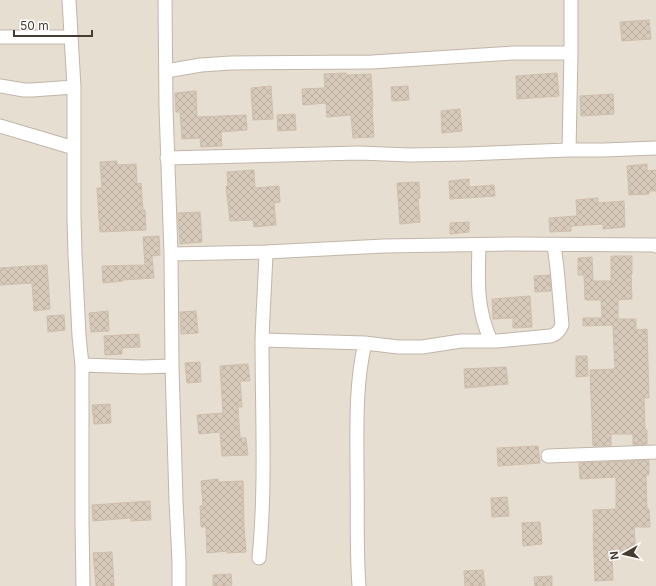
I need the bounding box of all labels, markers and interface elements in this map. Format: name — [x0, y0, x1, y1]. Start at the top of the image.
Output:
scale bar — [14, 12, 92, 38]
text: 50 m — [20, 18, 49, 33]
north arrow — [604, 534, 644, 574]
text: N — [607, 550, 622, 561]

